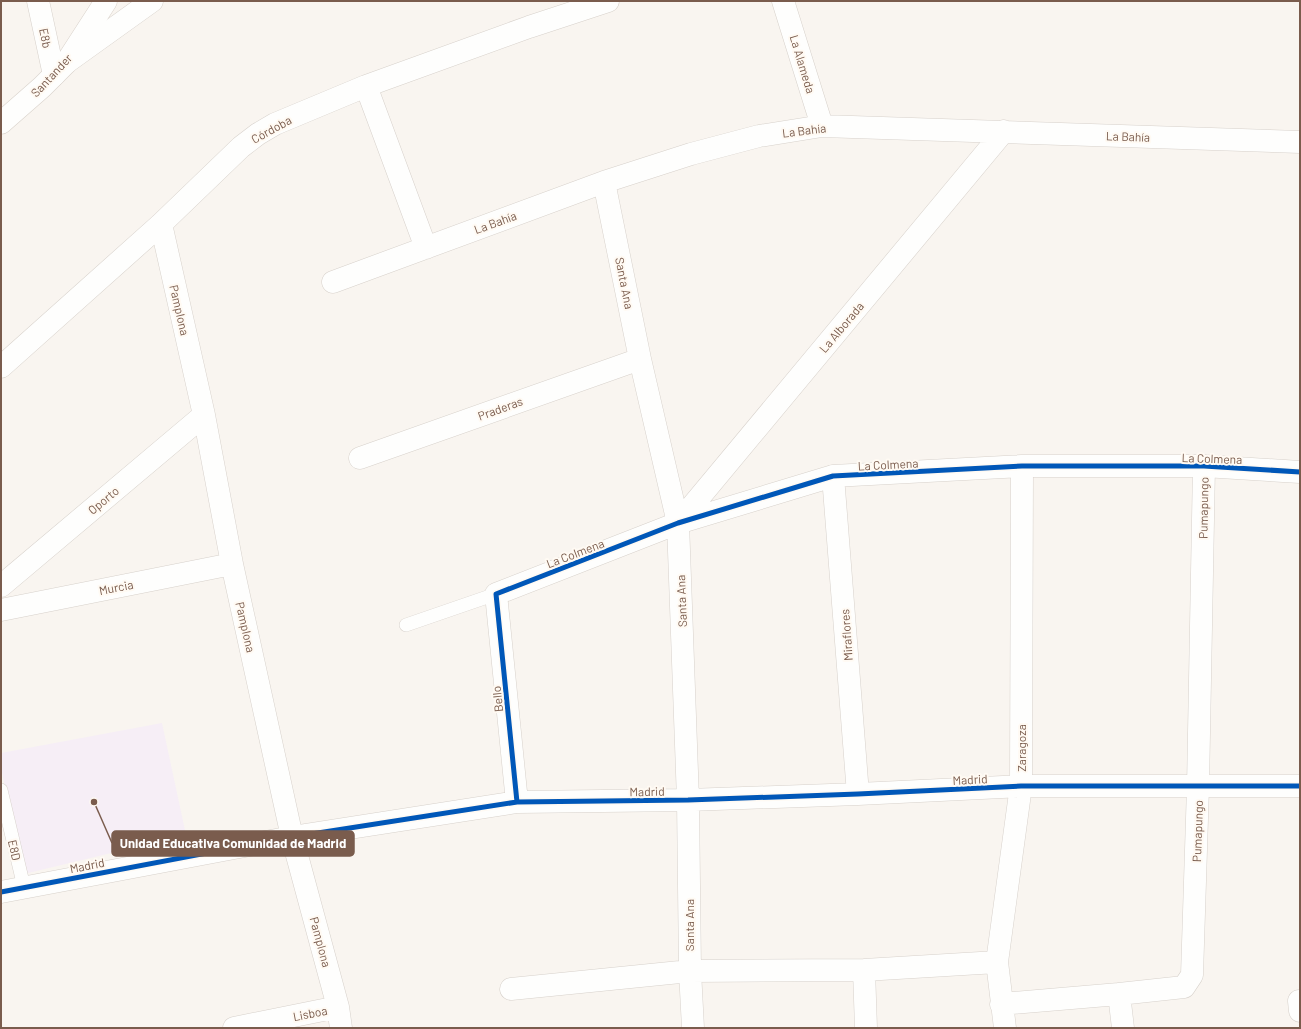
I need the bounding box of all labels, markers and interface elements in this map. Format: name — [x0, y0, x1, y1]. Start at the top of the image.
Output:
street label: E8b — [37, 27, 55, 49]
street label: La Alameda — [787, 33, 819, 95]
street label: Santander — [28, 50, 75, 99]
street label: Córdoba — [248, 112, 294, 146]
street label: La Bahía — [781, 120, 827, 140]
street label: La Bahía — [1106, 128, 1150, 144]
street label: La Bahía — [472, 208, 518, 236]
street label: Santa Ana — [613, 256, 637, 310]
street label: Pamplona — [167, 283, 193, 337]
street label: La Alborada — [816, 299, 866, 355]
street label: Praderas — [476, 393, 525, 423]
street label: La Colmena — [1181, 450, 1243, 466]
street label: La Colmena — [857, 455, 919, 473]
street label: Pumapungo — [1195, 477, 1211, 539]
street label: Oporto — [85, 483, 121, 517]
street label: La Colmena — [544, 536, 606, 570]
street label: Santa Ana — [673, 575, 689, 627]
street label: Murcia — [98, 577, 134, 597]
street label: Pamplona — [233, 600, 259, 654]
street label: Miraflores — [837, 608, 855, 661]
street label: Bello — [489, 685, 505, 713]
street label: Zaragoza — [1014, 724, 1028, 772]
street label: Madrid — [952, 771, 988, 787]
street label: Madrid — [629, 784, 665, 798]
street label: Pumapungo — [1189, 800, 1205, 862]
callout: Unidad Educativa Comunidad de Madrid — [112, 831, 354, 856]
text: Unidad Educativa Comunidad de Madrid — [120, 835, 346, 851]
street label: E8D — [6, 838, 24, 862]
street label: Madrid — [68, 855, 106, 875]
street label: Santa Ana — [682, 899, 696, 951]
street label: Pamplona — [308, 915, 334, 969]
street label: Lisboa — [292, 1003, 328, 1023]

